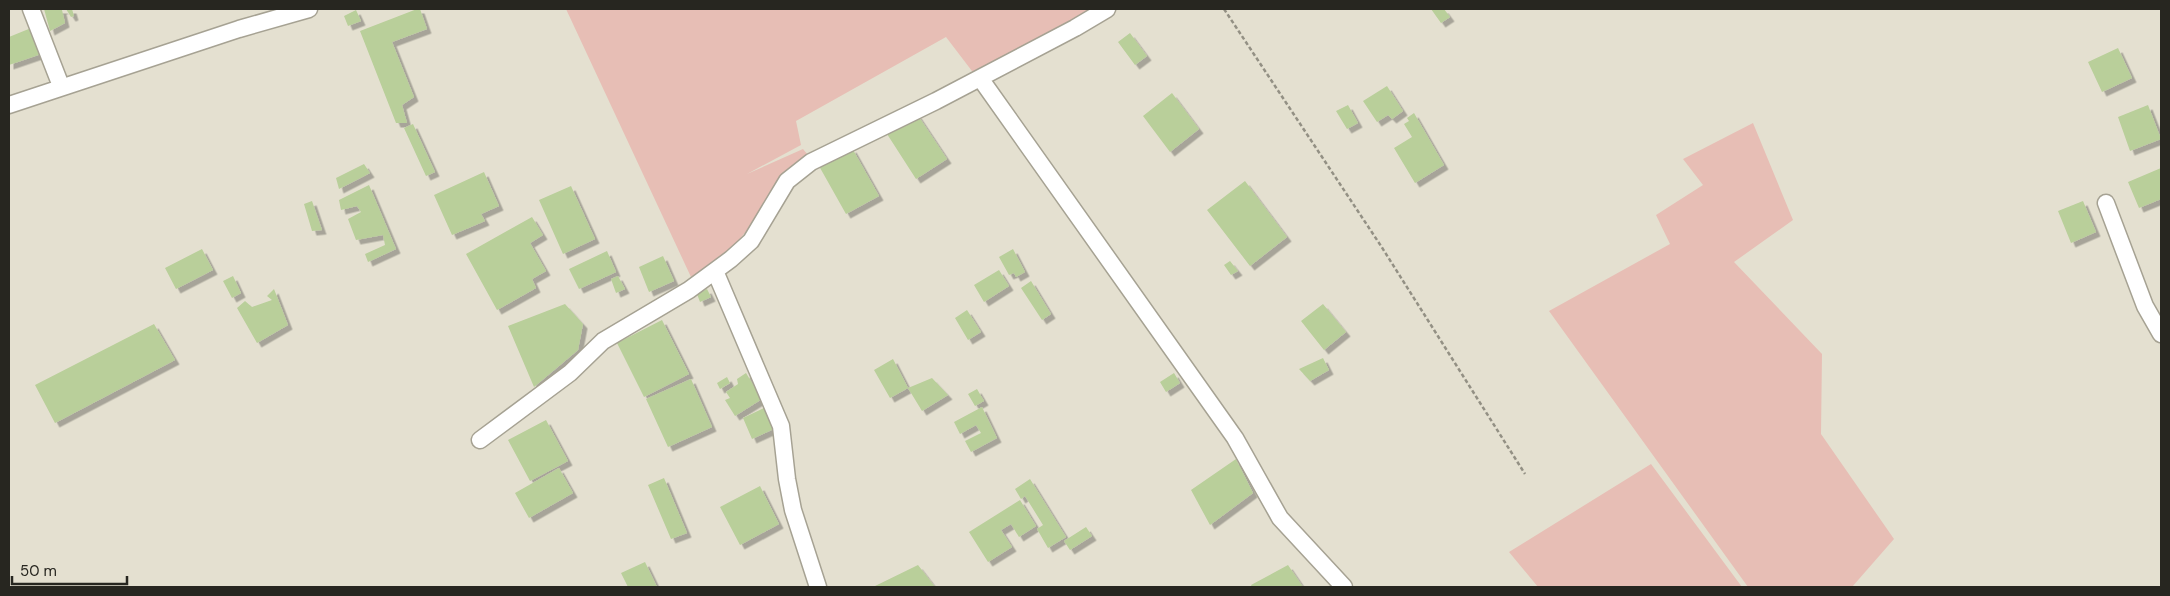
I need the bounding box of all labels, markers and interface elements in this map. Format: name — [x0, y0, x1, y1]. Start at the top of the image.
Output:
scale bar — [12, 554, 128, 586]
text: 50 m — [20, 561, 57, 581]

